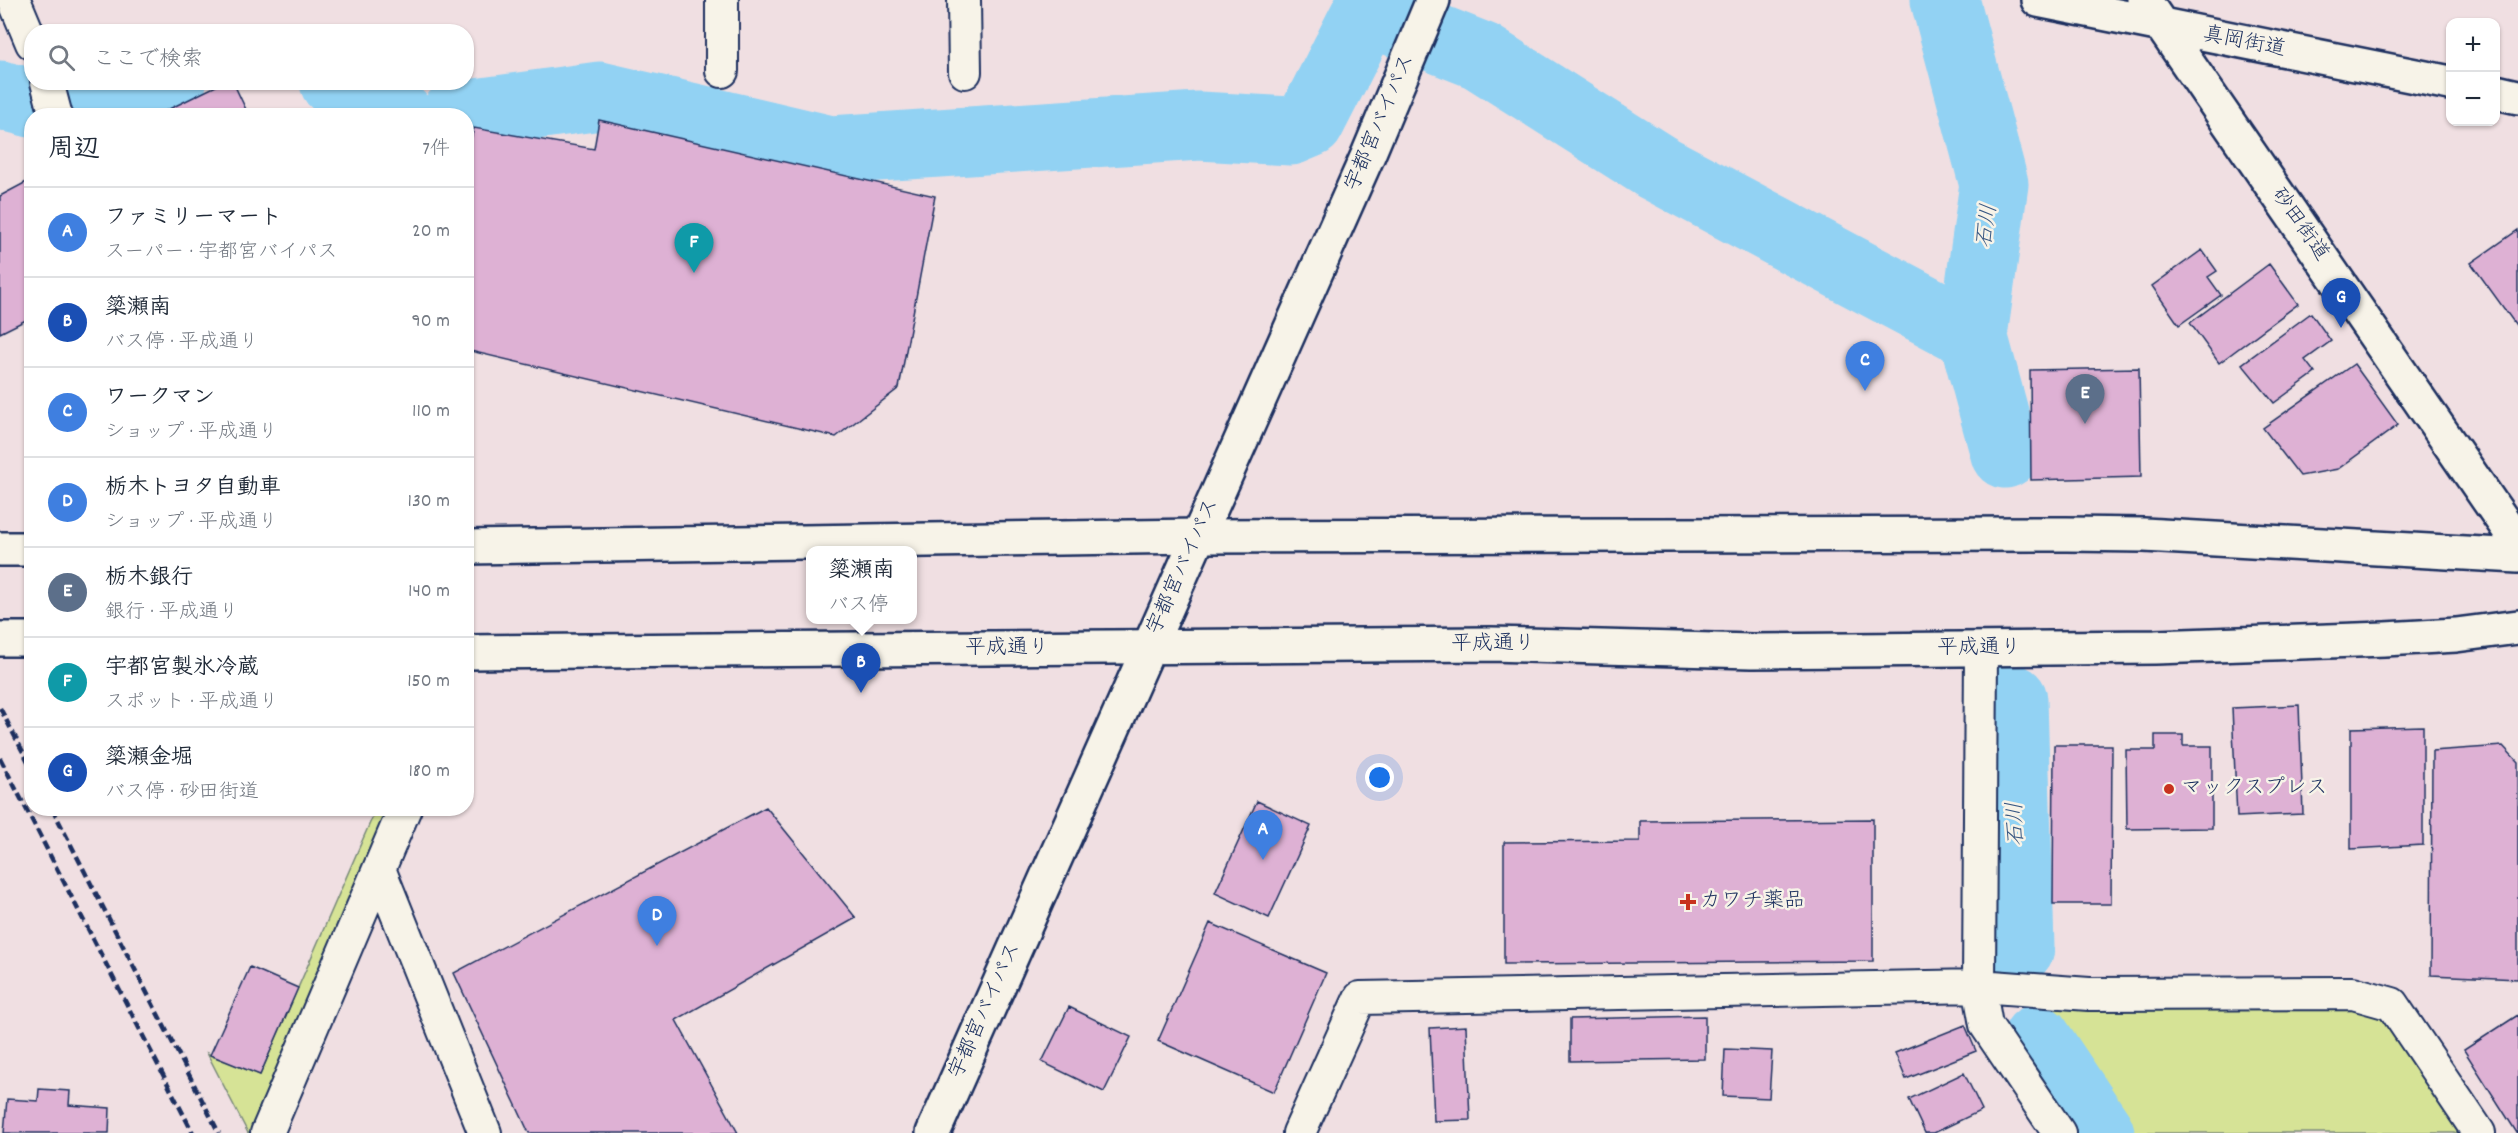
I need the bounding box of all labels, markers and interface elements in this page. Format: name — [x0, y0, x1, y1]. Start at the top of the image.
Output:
map controls — [2446, 18, 2500, 126]
button: + — [2446, 18, 2500, 72]
street label: 真岡街道 — [2200, 20, 2288, 66]
search box — [24, 24, 474, 90]
icon: search — [45, 41, 78, 74]
text: ここで検索 — [93, 45, 203, 76]
street label: 宇都宮バイパス — [1339, 50, 1423, 196]
button: − — [2446, 72, 2500, 126]
text: 周辺 — [48, 132, 100, 169]
text: 7件 — [422, 136, 450, 164]
street label: 砂田街道 — [2263, 182, 2335, 268]
water label: 石川 — [1970, 202, 2006, 250]
text: ファミリーマート — [105, 203, 282, 234]
text: A — [62, 218, 73, 246]
text: 20 m — [412, 218, 450, 246]
pin: F — [674, 224, 714, 273]
text: スーパー · 宇都宮バイパス — [105, 239, 338, 267]
pin: G — [2322, 278, 2360, 328]
text: 簗瀬南 — [105, 293, 171, 324]
text: B — [63, 308, 72, 336]
text: 90 m — [412, 308, 450, 336]
text: バス停 · 平成通り — [105, 329, 259, 357]
pin: C — [1846, 342, 1884, 391]
pin: E — [2066, 374, 2104, 424]
text: ワークマン — [105, 383, 215, 414]
text: C — [63, 398, 72, 426]
text: 110 m — [412, 398, 450, 426]
text: ショップ · 平成通り — [105, 419, 278, 447]
text: 栃木トヨタ自動車 — [105, 473, 281, 504]
text: D — [62, 488, 73, 516]
text: 130 m — [408, 488, 450, 516]
street label: 宇都宮バイパス — [1140, 494, 1228, 640]
text: ショップ · 平成通り — [105, 509, 278, 537]
popup — [806, 546, 917, 624]
text: 簗瀬南 — [828, 556, 895, 587]
text: 栃木銀行 — [105, 563, 193, 594]
text: E — [63, 578, 72, 606]
text: 140 m — [408, 578, 450, 606]
text: バス停 — [828, 592, 888, 620]
text: 銀行 · 平成通り — [105, 599, 239, 627]
street label: 平成通り — [1451, 630, 1535, 660]
street label: 平成通り — [965, 634, 1049, 664]
street label: 平成通り — [1937, 634, 2021, 664]
pin: B — [842, 644, 880, 693]
text: 宇都宮製氷冷蔵 — [105, 653, 259, 684]
text: F — [63, 668, 72, 696]
text: 150 m — [407, 668, 450, 696]
text: スポット · 平成通り — [105, 689, 279, 717]
text: 簗瀬金堀 — [105, 743, 193, 774]
text: G — [62, 758, 73, 786]
text: 180 m — [408, 758, 450, 786]
your location — [1365, 763, 1394, 792]
place label: マックスプレス — [2181, 774, 2328, 804]
text: バス停 · 砂田街道 — [105, 779, 259, 807]
marker: マックスプレス — [2162, 782, 2176, 796]
water label: 石川 — [2001, 801, 2033, 847]
pin: A — [1244, 810, 1282, 860]
place label: カワチ薬品 — [1700, 887, 1805, 917]
marker: カワチ薬品 — [1681, 895, 1695, 909]
pin: D — [638, 896, 676, 946]
street label: 宇都宮バイパス — [942, 938, 1030, 1084]

